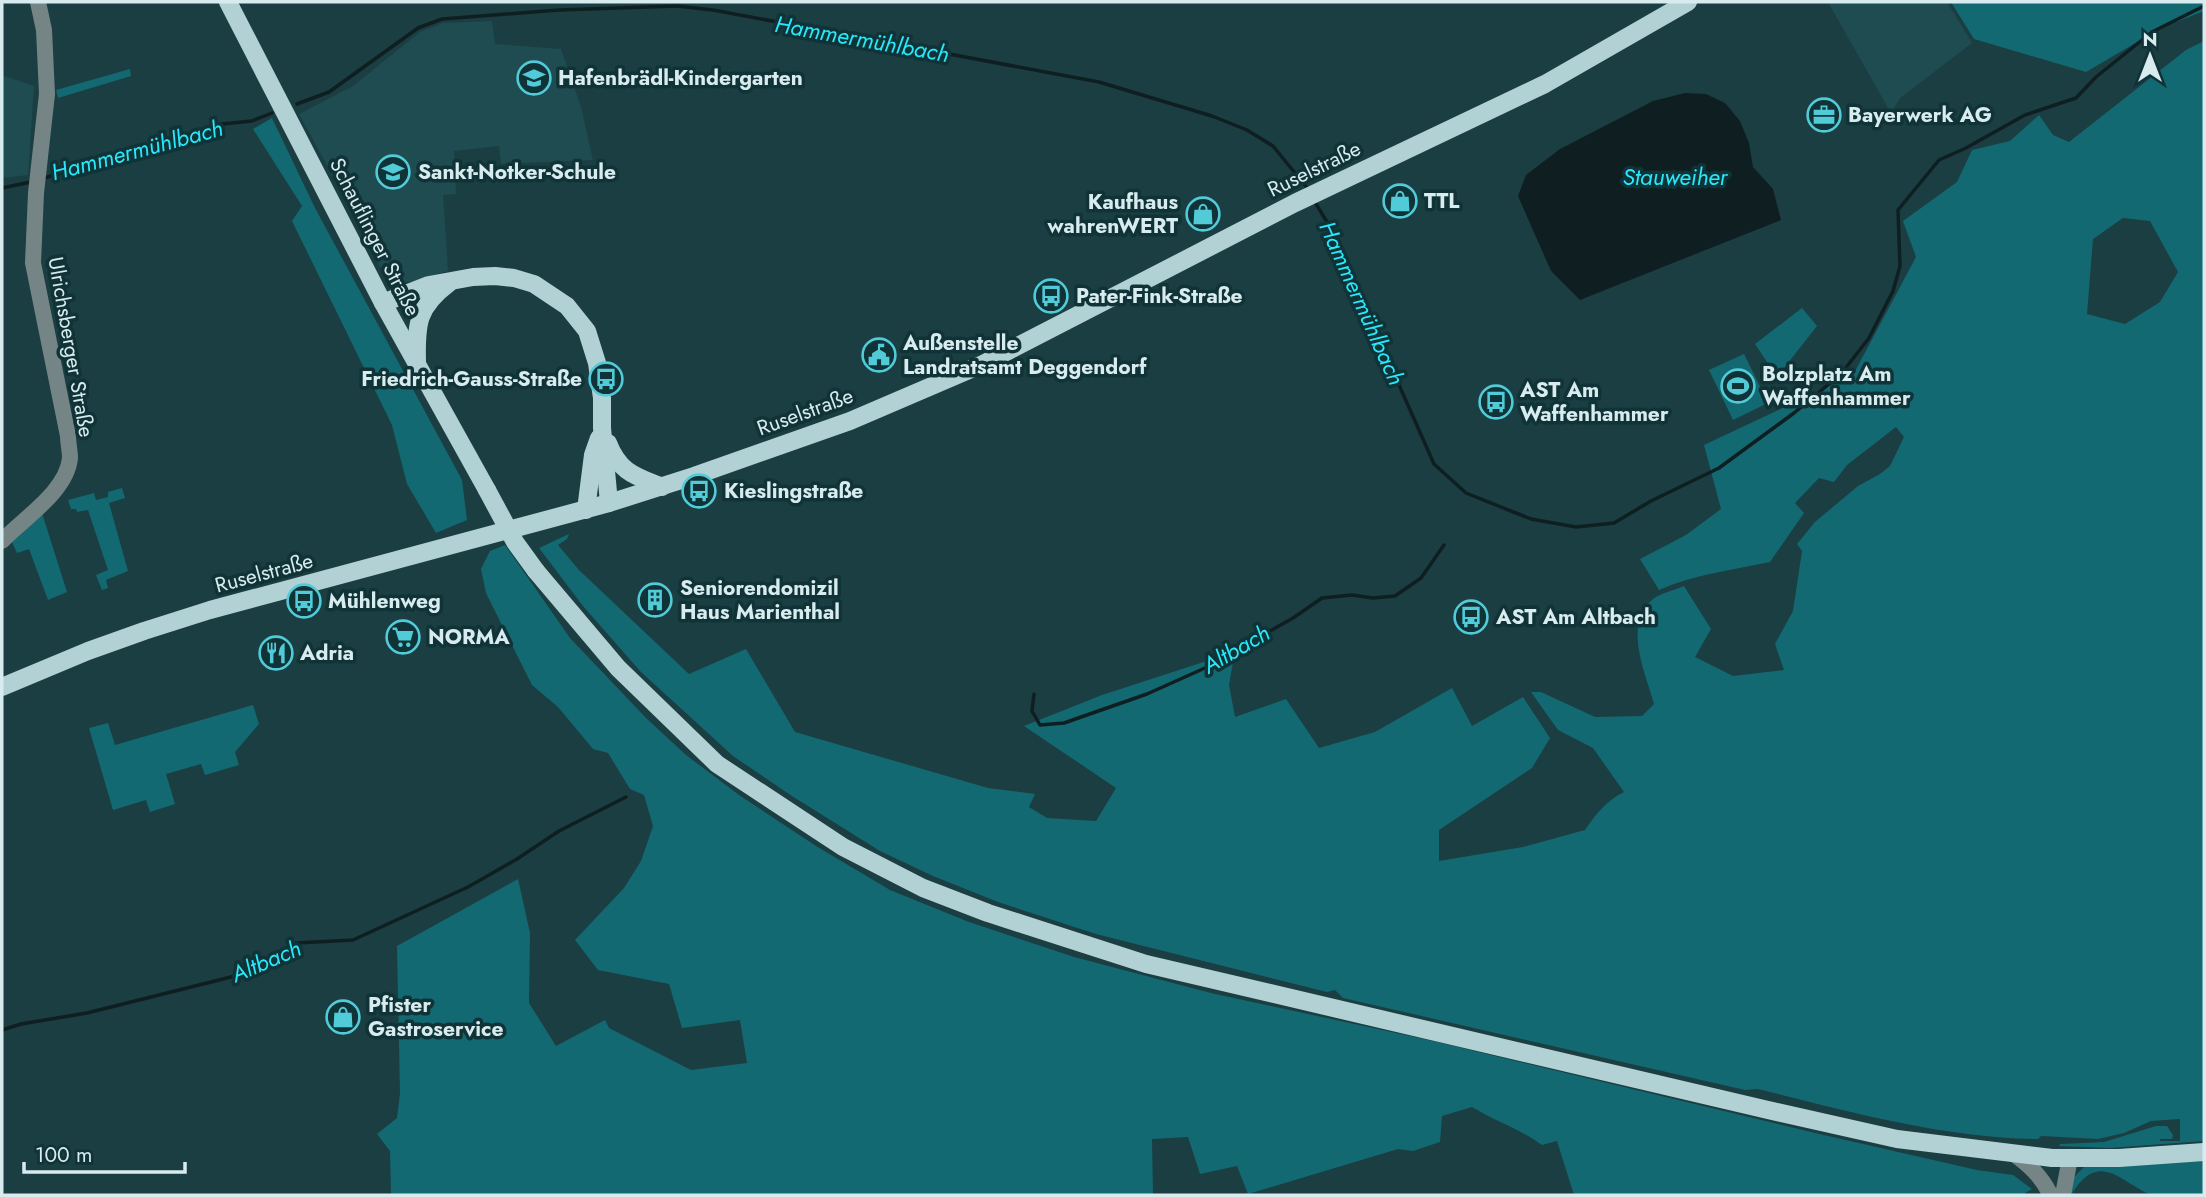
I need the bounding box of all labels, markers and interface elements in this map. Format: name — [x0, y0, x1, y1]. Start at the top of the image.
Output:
water label: Hammermühlbach — [772, 7, 952, 71]
north arrow — [2115, 21, 2185, 91]
text: N — [2142, 26, 2158, 53]
school or university icon: Hafenbrädl-Kindergarten — [515, 59, 553, 97]
place label: Hafenbrädl-Kindergarten — [558, 63, 803, 93]
office icon: Bayerwerk AG — [1805, 96, 1843, 134]
place label: Bayerwerk AG — [1848, 100, 1992, 130]
water label: Hammermühlbach — [47, 111, 227, 189]
street label: Ruselstraße — [1262, 133, 1366, 204]
street label: Schauflinger Straße — [322, 153, 428, 321]
school or university icon: Sankt-Notker-Schule — [374, 153, 412, 191]
place label: Sankt-Notker-Schule — [418, 157, 616, 187]
water label: Stauweiher — [1622, 160, 1729, 194]
shop icon: TTL — [1381, 182, 1419, 220]
place label: TTL — [1424, 186, 1459, 216]
place label: Kaufhaus wahrenWERT — [1047, 187, 1178, 241]
shop icon: Kaufhaus wahrenWERT — [1184, 195, 1222, 233]
water label: Hammermühlbach — [1311, 215, 1413, 391]
street label: Ulrichsberger Straße — [40, 254, 102, 440]
bus stop icon: Pater-Fink-Straße — [1032, 277, 1070, 315]
place label: Pater-Fink-Straße — [1076, 281, 1243, 311]
place label: Außenstelle Landratsamt Deggendorf — [902, 328, 1147, 382]
public building icon: Außenstelle Landratsamt Deggendorf — [860, 336, 898, 374]
place label: Bolzplatz Am Waffenhammer — [1762, 359, 1911, 413]
bus stop icon: Friedrich-Gauss-Straße — [587, 360, 625, 398]
place label: Friedrich-Gauss-Straße — [361, 364, 582, 394]
sports icon: Bolzplatz Am Waffenhammer — [1719, 367, 1757, 405]
place label: AST Am Waffenhammer — [1519, 375, 1669, 429]
street label: Ruselstraße — [753, 381, 857, 443]
bus stop icon: AST Am Waffenhammer — [1477, 383, 1515, 421]
bus stop icon: Kieslingstraße — [680, 472, 718, 510]
place label: Kieslingstraße — [724, 476, 863, 506]
street label: Ruselstraße — [212, 545, 317, 600]
place label: Seniorendomizil Haus Marienthal — [680, 573, 840, 627]
building icon: Seniorendomizil Haus Marienthal — [636, 581, 674, 619]
bus stop icon: Mühlenweg — [285, 582, 323, 620]
place label: Mühlenweg — [328, 586, 441, 616]
bus stop icon: AST Am Altbach — [1452, 598, 1490, 636]
place label: AST Am Altbach — [1495, 602, 1656, 632]
water label: Altbach — [1195, 616, 1276, 682]
supermarket icon: NORMA — [384, 618, 422, 656]
place label: NORMA — [428, 622, 510, 652]
restaurant icon: Adria — [257, 634, 295, 672]
place label: Adria — [299, 638, 354, 668]
water label: Altbach — [225, 931, 306, 991]
place label: Pfister Gastroservice — [368, 990, 504, 1044]
shop icon: Pfister Gastroservice — [324, 998, 362, 1036]
scale bar — [24, 1130, 186, 1174]
text: 100 m — [35, 1140, 92, 1170]

